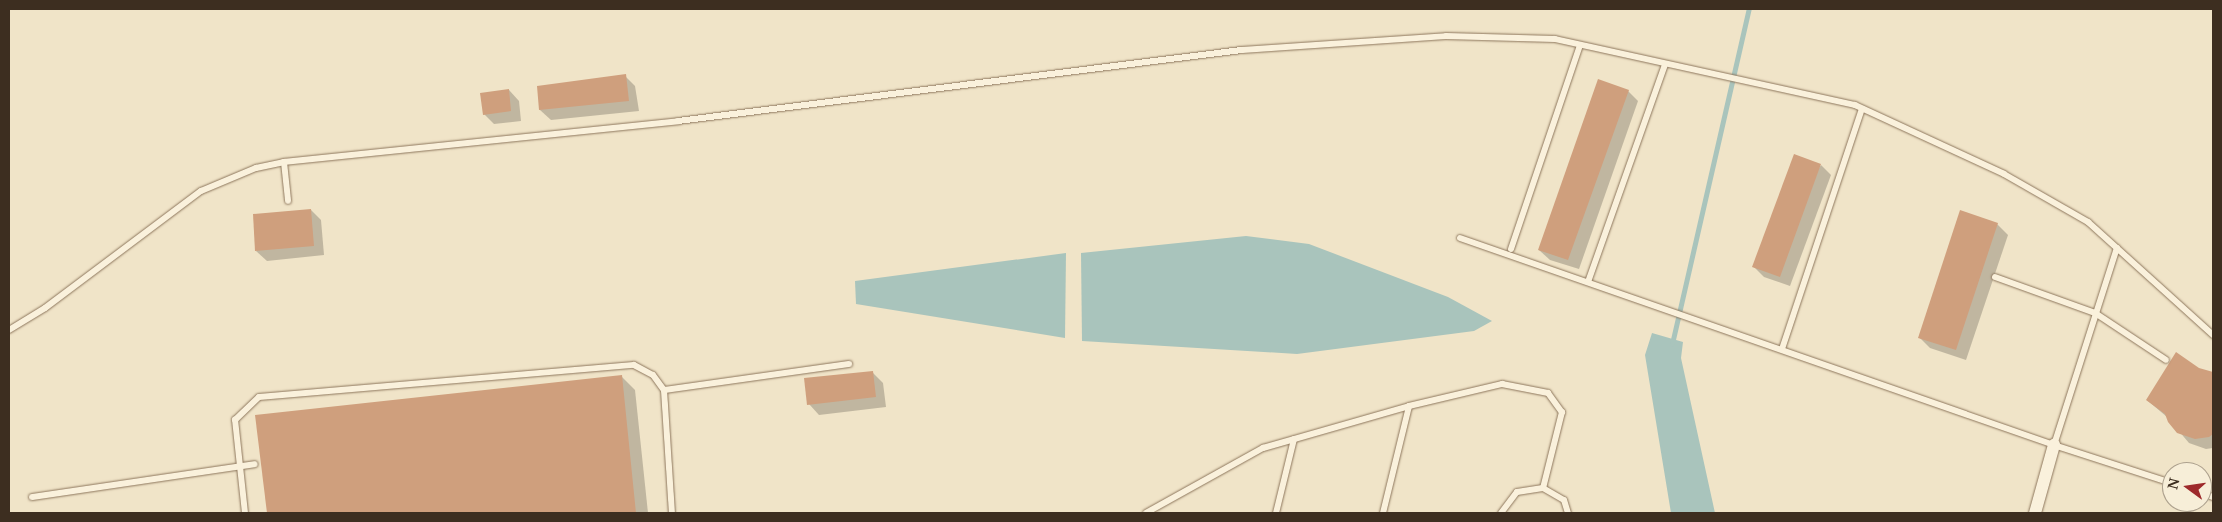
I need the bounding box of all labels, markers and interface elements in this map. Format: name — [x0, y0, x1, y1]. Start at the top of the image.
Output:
north arrow — [2162, 462, 2212, 512]
text: N — [2162, 476, 2183, 491]

